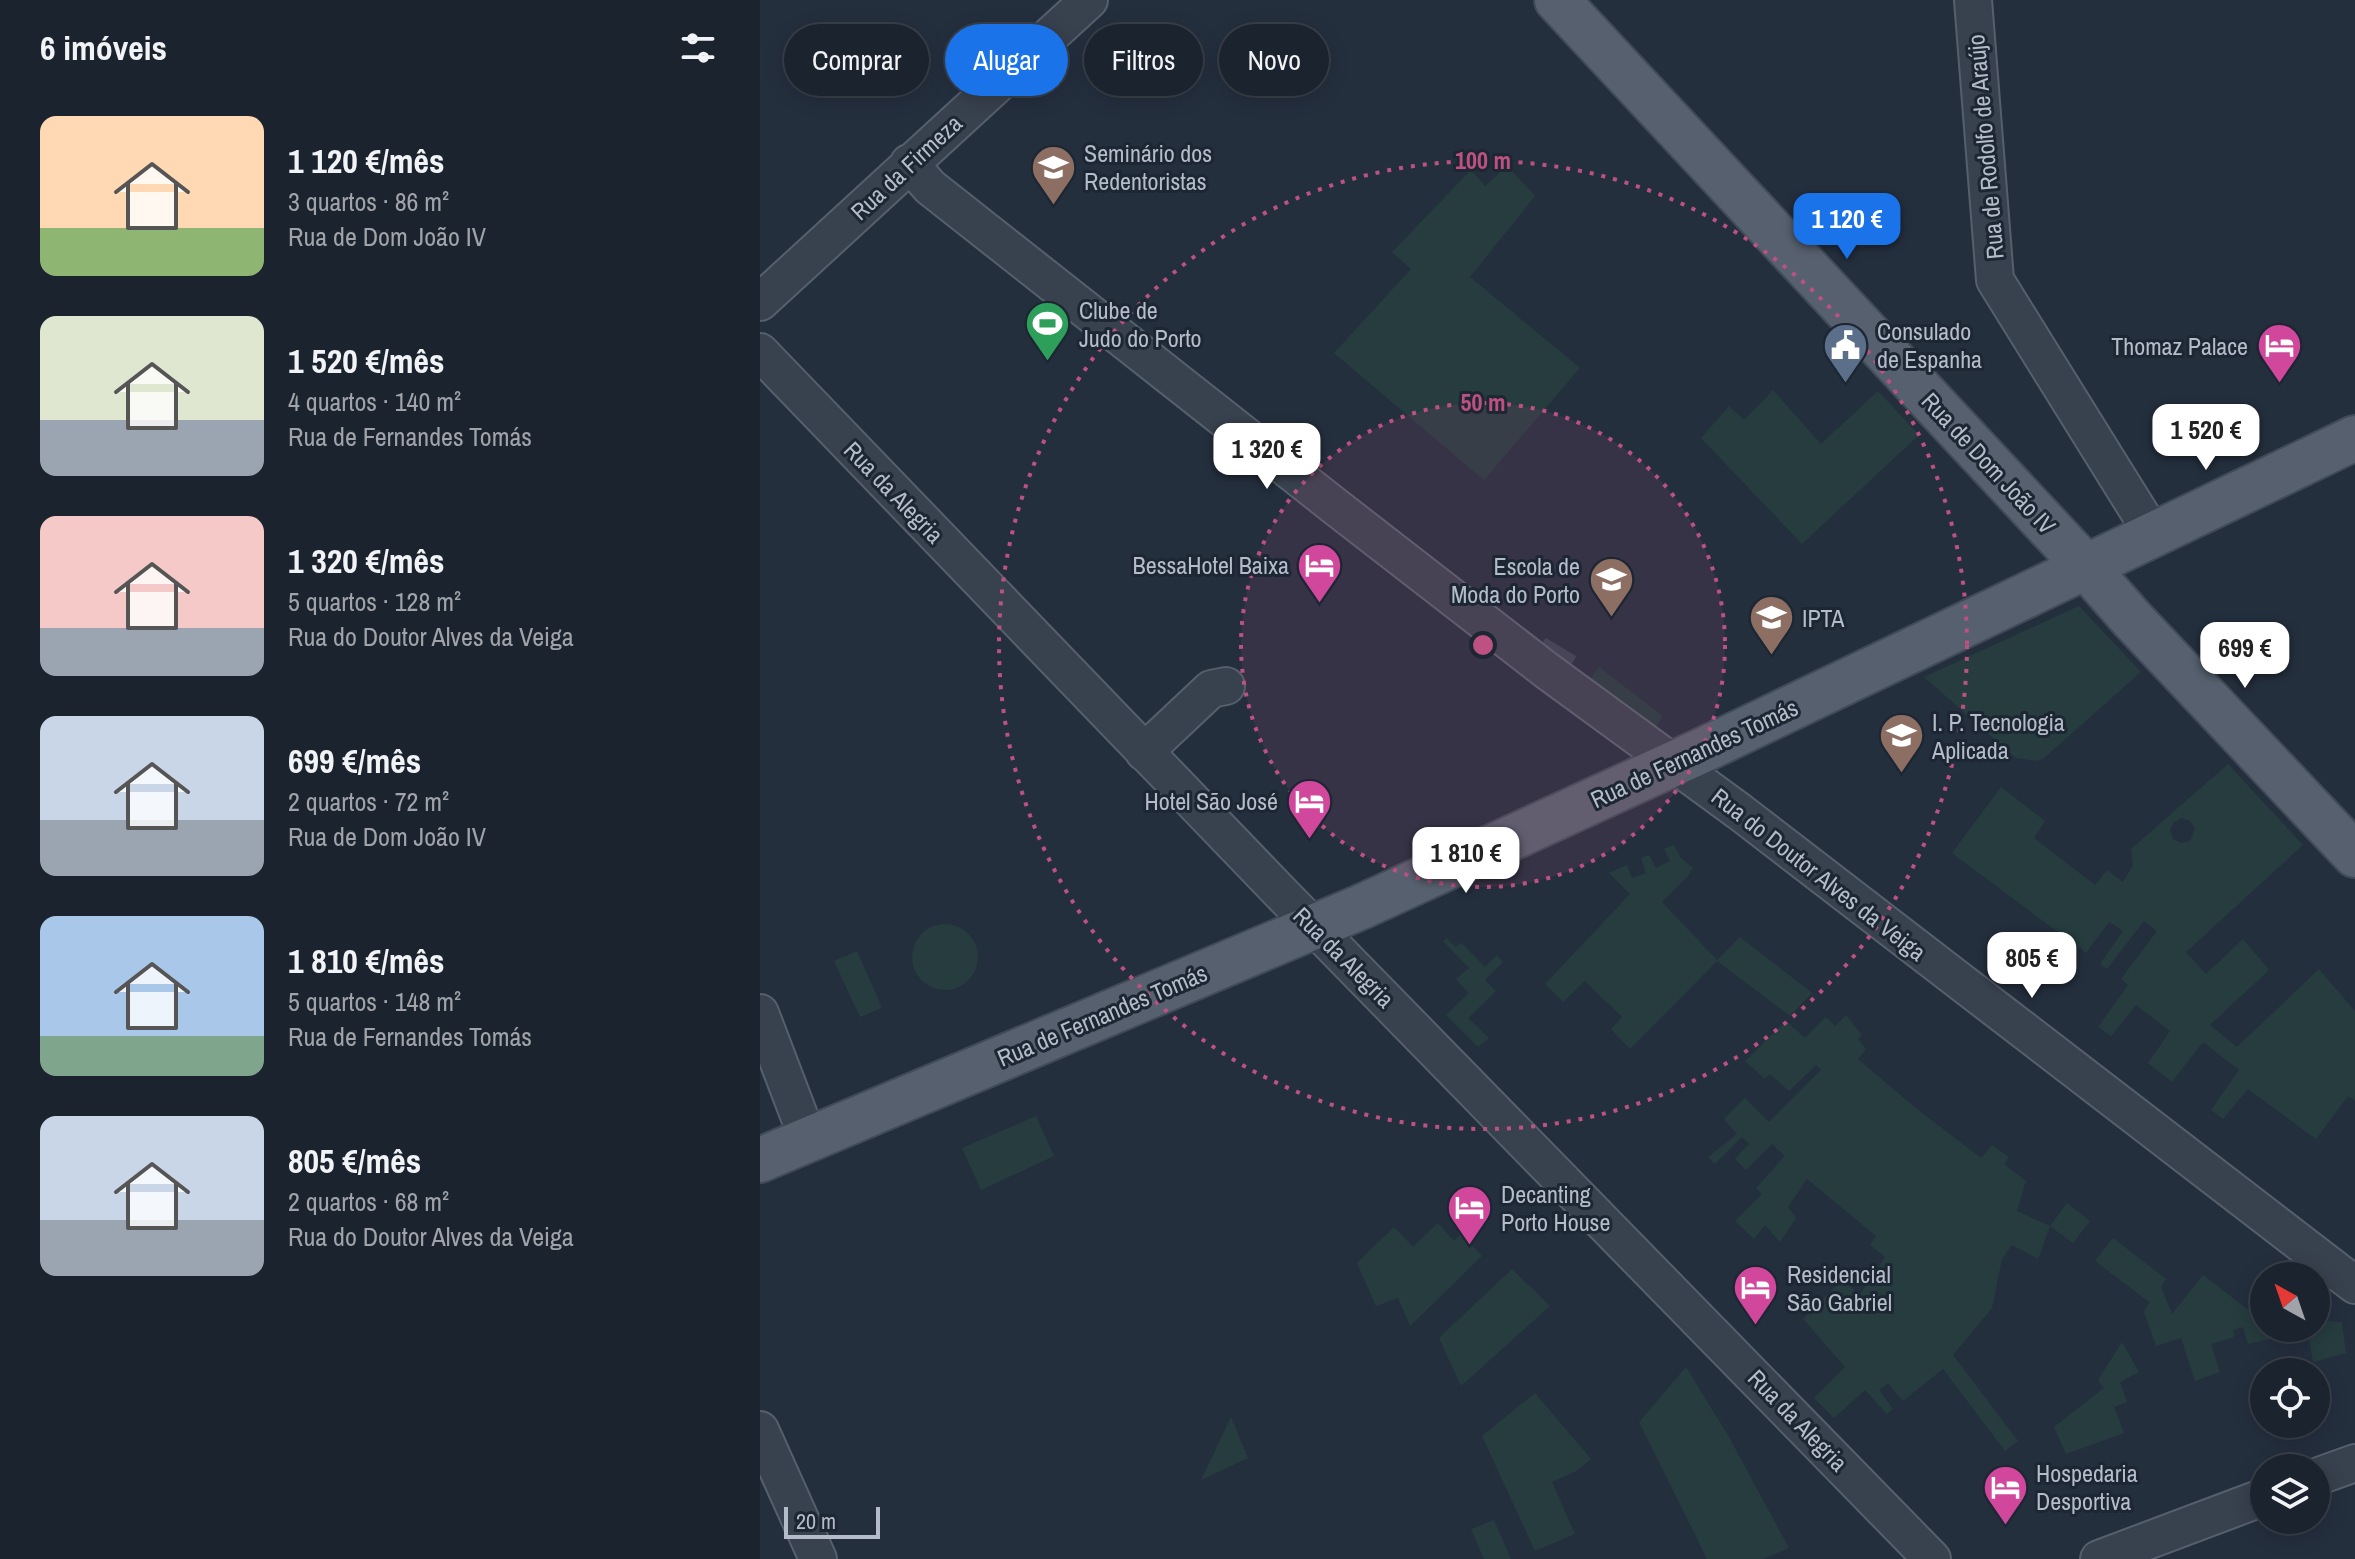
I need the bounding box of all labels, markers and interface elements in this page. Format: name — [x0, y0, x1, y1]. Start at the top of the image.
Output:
chip: Comprar — [784, 24, 929, 96]
chip: Alugar — [945, 24, 1068, 96]
chip: Filtros — [1084, 24, 1203, 96]
chip: Novo — [1219, 24, 1329, 96]
text: 6 imóveis — [40, 25, 167, 71]
icon: filters — [676, 26, 720, 70]
street label: Rua de Rodolfo de Araújo — [1959, 33, 2011, 261]
street label: Rua da Firmeza — [843, 107, 969, 227]
place label: Seminário dos Redentoristas — [1084, 137, 1212, 197]
text: 1 120 €/mês — [288, 138, 445, 184]
school or university icon: Seminário dos Redentoristas — [1029, 143, 1077, 206]
text: 100 m — [1455, 144, 1511, 176]
icon: home — [104, 148, 200, 244]
text: 3 quartos · 86 m² — [288, 184, 449, 219]
pin: 1 120 € — [1773, 193, 1921, 261]
text: 1 120 € — [1811, 201, 1883, 236]
text: Rua de Dom João IV — [288, 219, 486, 254]
place label: Clube de Judo do Porto — [1079, 294, 1202, 354]
sports icon: Clube de Judo do Porto — [1024, 300, 1072, 363]
place label: Consulado de Espanha — [1877, 315, 1982, 375]
public building icon: Consulado de Espanha — [1822, 321, 1870, 384]
hotel icon: Thomaz Palace — [2255, 322, 2303, 385]
place label: Thomaz Palace — [2111, 330, 2248, 362]
text: 1 520 €/mês — [288, 338, 445, 384]
icon: home — [104, 348, 200, 444]
text: 4 quartos · 140 m² — [288, 384, 461, 419]
street label: Rua de Dom João IV — [1915, 385, 2063, 541]
text: 50 m — [1461, 386, 1505, 418]
pin: 1 520 € — [2132, 404, 2280, 472]
text: 1 520 € — [2170, 412, 2242, 447]
text: Rua de Fernandes Tomás — [288, 419, 532, 454]
pin: 1 320 € — [1193, 423, 1341, 491]
text: 1 320 € — [1231, 431, 1303, 466]
street label: Rua da Alegria — [837, 434, 951, 550]
text: 1 320 €/mês — [288, 538, 445, 584]
hotel icon: BessaHotel Baixa — [1296, 541, 1344, 604]
icon: home — [104, 548, 200, 644]
place label: BessaHotel Baixa — [1133, 549, 1289, 581]
place label: Escola de Moda do Porto — [1451, 550, 1580, 610]
school or university icon: Escola de Moda do Porto — [1587, 556, 1635, 619]
text: 5 quartos · 128 m² — [288, 584, 461, 619]
school or university icon: IPTA — [1747, 594, 1795, 657]
place label: IPTA — [1802, 602, 1845, 634]
text: Rua do Doutor Alves da Veiga — [288, 619, 574, 654]
pin: 699 € — [2189, 622, 2301, 690]
text: 699 € — [2218, 630, 2272, 665]
centre of rings — [1469, 631, 1497, 659]
street label: Rua de Fernandes Tomás — [1585, 691, 1803, 815]
place label: I. P. Tecnologia Aplicada — [1931, 706, 2065, 766]
school or university icon: I. P. Tecnologia Aplicada — [1877, 712, 1925, 775]
text: 699 €/mês — [288, 738, 421, 784]
icon: home — [104, 748, 200, 844]
hotel icon: Hotel São José — [1285, 777, 1333, 840]
street label: Rua do Doutor Alves da Veiga — [1705, 780, 1933, 968]
text: 2 quartos · 72 m² — [288, 784, 449, 819]
place label: Hotel São José — [1145, 785, 1278, 817]
text: Rua de Dom João IV — [288, 819, 486, 854]
pin: 1 810 € — [1392, 827, 1540, 895]
text: 1 810 € — [1430, 835, 1502, 870]
street label: Rua da Alegria — [1287, 900, 1401, 1014]
pin: 805 € — [1976, 932, 2088, 1000]
text: 1 810 €/mês — [288, 938, 445, 984]
text: 805 € — [2005, 940, 2059, 975]
icon: home — [104, 948, 200, 1044]
street label: Rua de Fernandes Tomás — [992, 956, 1212, 1074]
text: 5 quartos · 148 m² — [288, 984, 461, 1019]
text: Rua de Fernandes Tomás — [288, 1019, 532, 1054]
text: 805 €/mês — [288, 1138, 421, 1184]
icon: home — [104, 1148, 200, 1244]
place label: Decanting Porto House — [1501, 1178, 1610, 1238]
text: 2 quartos · 68 m² — [288, 1184, 449, 1219]
hotel icon: Decanting Porto House — [1446, 1184, 1494, 1247]
text: Rua do Doutor Alves da Veiga — [288, 1219, 574, 1254]
place label: Residencial São Gabriel — [1787, 1258, 1892, 1318]
north arrow — [2250, 1262, 2330, 1342]
map controls — [2250, 1262, 2330, 1534]
hotel icon: Residencial São Gabriel — [1732, 1264, 1780, 1327]
button: locate — [2250, 1358, 2330, 1438]
street label: Rua da Alegria — [1741, 1362, 1855, 1478]
button: layers — [2250, 1454, 2330, 1534]
place label: Hospedaria Desportiva — [2036, 1457, 2138, 1517]
hotel icon: Hospedaria Desportiva — [1981, 1463, 2029, 1526]
scale bar — [784, 1503, 880, 1539]
text: 20 m — [796, 1506, 836, 1536]

